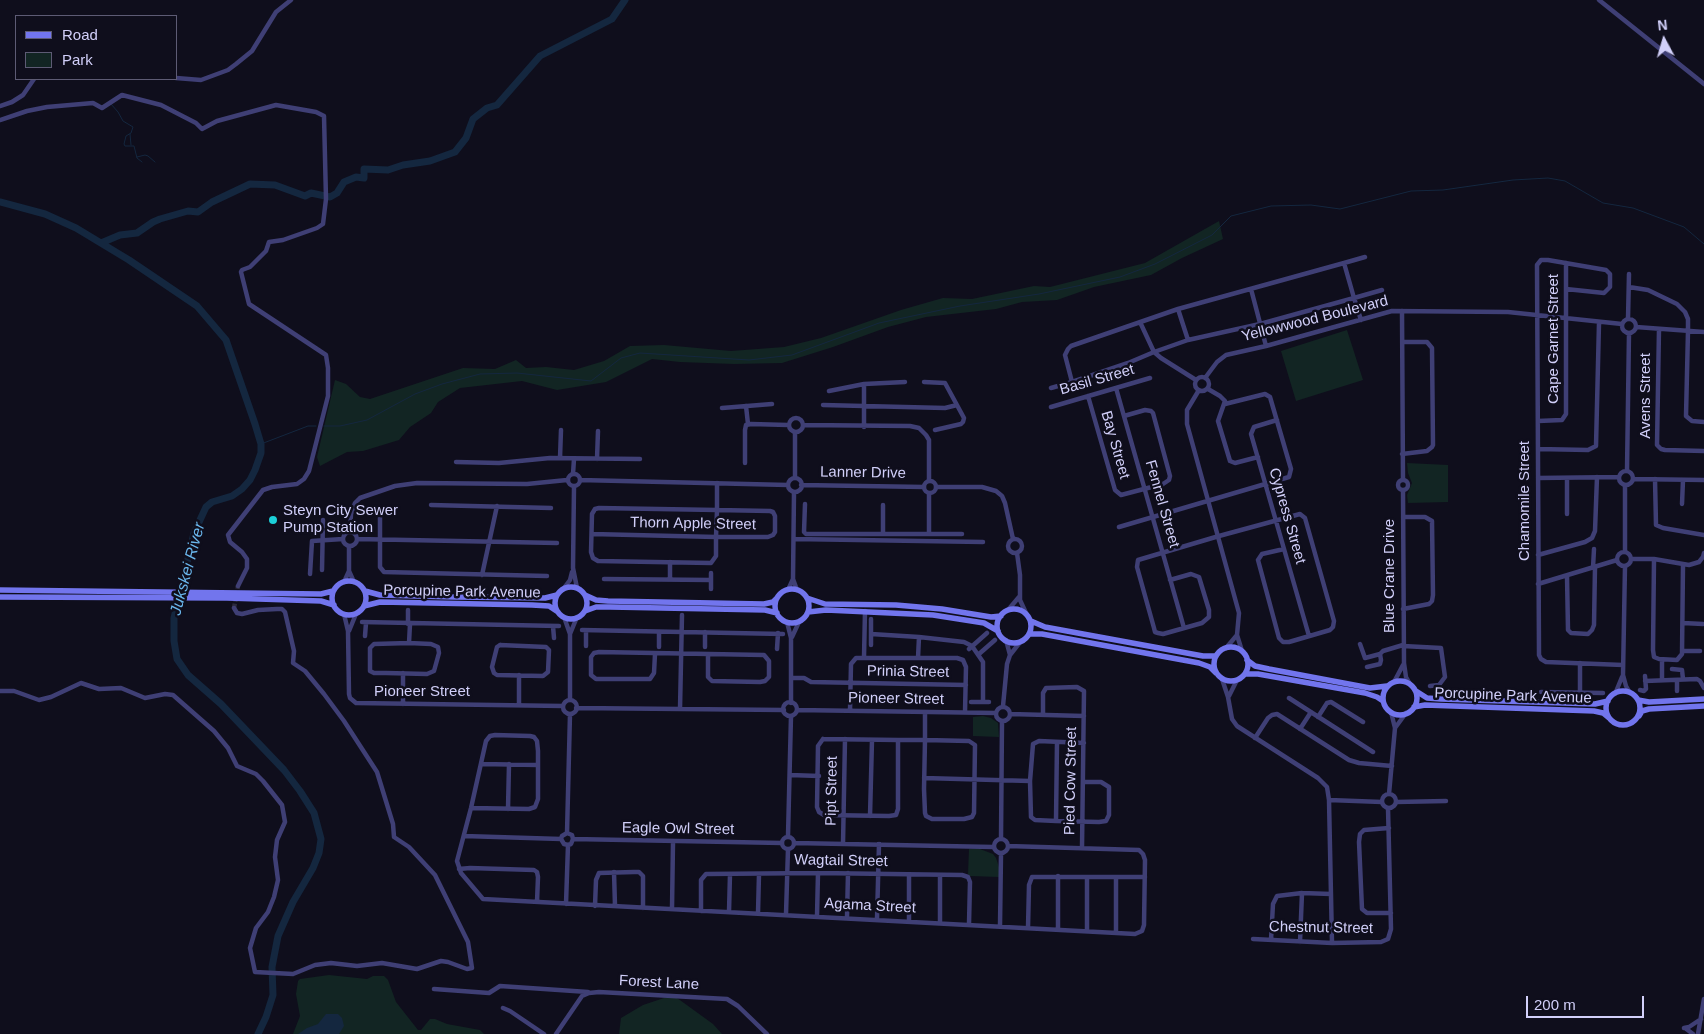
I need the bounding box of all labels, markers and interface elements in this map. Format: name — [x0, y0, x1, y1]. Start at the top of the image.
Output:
legend — [15, 15, 178, 80]
north arrow — [1639, 15, 1689, 65]
text: N — [1657, 17, 1668, 34]
text: Road — [62, 26, 98, 43]
text: Park — [62, 51, 93, 68]
street label: Cape Garnet Street — [1545, 274, 1563, 404]
street label: Yellowwood Boulevard — [1240, 292, 1390, 346]
street label: Avens Street — [1637, 353, 1655, 439]
street label: Basil Street — [1058, 361, 1136, 399]
street label: Bay Street — [1097, 409, 1133, 481]
street label: Chamomile Street — [1516, 441, 1534, 561]
street label: Fennel Street — [1141, 458, 1183, 550]
street label: Lanner Drive — [820, 463, 906, 483]
street label: Cypress Street — [1265, 466, 1309, 566]
place label: Steyn City Sewer Pump Station — [283, 502, 398, 537]
marker: Steyn City Sewer Pump Station — [267, 514, 279, 526]
street label: Thorn Apple Street — [630, 514, 756, 534]
street label: Blue Crane Drive — [1381, 519, 1399, 633]
water label: Jukskei River — [166, 521, 210, 617]
street label: Porcupine Park Avenue — [383, 582, 541, 602]
street label: Prinia Street — [867, 662, 949, 682]
street label: Pioneer Street — [374, 683, 470, 701]
street label: Porcupine Park Avenue — [1434, 684, 1592, 708]
street label: Pioneer Street — [848, 689, 944, 709]
street label: Pied Cow Street — [1061, 727, 1081, 835]
street label: Pipt Street — [822, 756, 842, 826]
street label: Eagle Owl Street — [622, 819, 734, 839]
street label: Wagtail Street — [794, 851, 888, 871]
street label: Agama Street — [824, 895, 916, 917]
street label: Chestnut Street — [1269, 918, 1373, 938]
street label: Forest Lane — [619, 972, 699, 994]
scale bar — [1529, 986, 1646, 1018]
text: 200 m — [1534, 996, 1576, 1013]

